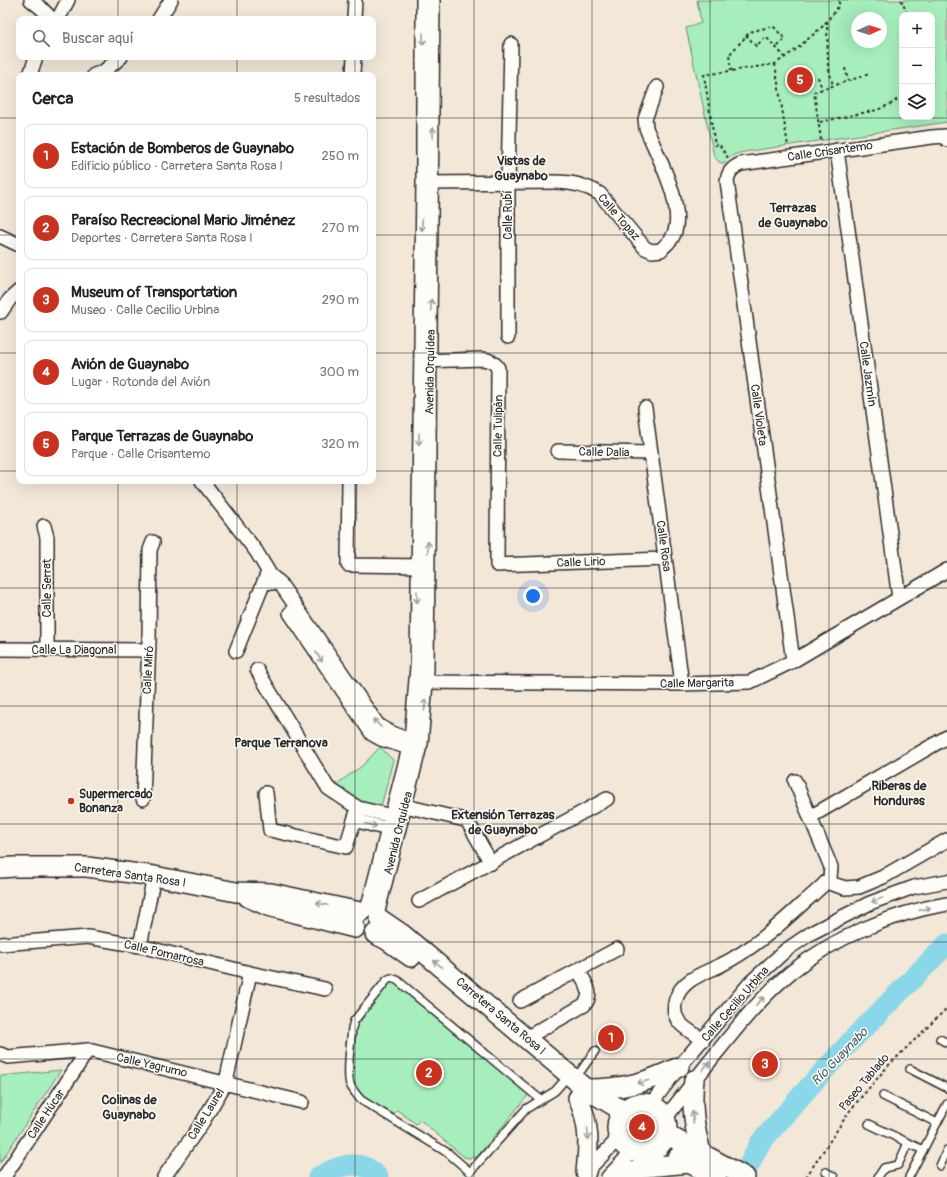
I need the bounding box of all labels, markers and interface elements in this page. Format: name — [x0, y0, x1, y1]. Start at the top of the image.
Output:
north arrow — [851, 12, 887, 48]
map controls — [899, 12, 935, 120]
button: + — [899, 12, 935, 48]
search box — [16, 16, 376, 60]
icon: search — [30, 27, 52, 49]
text: Buscar aquí — [62, 29, 134, 48]
one-way arrow — [419, 32, 427, 45]
button: − — [899, 48, 935, 84]
pin: 5 — [787, 65, 813, 95]
button: layers — [899, 84, 935, 120]
text: Cerca — [32, 88, 73, 109]
text: 5 resultados — [294, 90, 360, 106]
one-way arrow — [429, 127, 436, 140]
street label: Calle Crisantemo — [786, 138, 874, 165]
text: Estación de Bomberos de Guaynabo — [71, 139, 294, 158]
text: 1 — [43, 148, 49, 164]
text: 250 m — [321, 148, 359, 164]
district label: Vistas de Guaynabo — [494, 153, 548, 184]
text: Edificio público · Carretera Santa Rosa I — [71, 158, 283, 174]
street label: Calle Rubí — [501, 190, 516, 240]
street label: Calle Topaz — [594, 191, 643, 244]
district label: Terrazas de Guaynabo — [758, 200, 828, 231]
text: Paraíso Recreacional Mario Jiménez — [71, 211, 295, 230]
one-way arrow — [418, 218, 426, 231]
text: 2 — [42, 220, 50, 236]
text: 270 m — [322, 220, 359, 236]
text: Deportes · Carretera Santa Rosa I — [71, 230, 253, 246]
text: Museum of Transportation — [71, 283, 237, 302]
text: 3 — [42, 292, 50, 308]
text: 290 m — [322, 292, 359, 308]
one-way arrow — [427, 299, 435, 312]
text: Museo · Calle Cecilio Urbina — [71, 302, 219, 318]
street label: Avenida Orquídea — [422, 329, 439, 415]
street label: Calle Jazmín — [856, 341, 880, 408]
text: Avión de Guaynabo — [71, 355, 189, 374]
text: 4 — [42, 364, 50, 380]
text: 300 m — [320, 364, 359, 380]
text: Lugar · Rotonda del Avión — [71, 374, 210, 390]
street label: Calle Violeta — [747, 383, 770, 447]
street label: Calle Tulipán — [490, 394, 507, 457]
text: Parque Terrazas de Guaynabo — [71, 427, 253, 446]
one-way arrow — [415, 432, 423, 445]
text: 5 — [42, 436, 50, 452]
text: 320 m — [321, 436, 359, 452]
street label: Calle Dalia — [578, 445, 630, 460]
text: Parque · Calle Crisantemo — [71, 446, 210, 462]
street label: Calle Rosa — [652, 519, 675, 573]
one-way arrow — [424, 541, 432, 554]
street label: Calle Lirio — [556, 554, 606, 571]
street label: Calle Serrat — [40, 558, 55, 617]
your location — [523, 586, 543, 606]
one-way arrow — [413, 590, 421, 603]
street label: Calle La Diagonal — [32, 643, 117, 658]
street label: Calle Miró — [140, 645, 157, 695]
one-way arrow — [315, 651, 323, 662]
street label: Calle Margarita — [660, 675, 735, 692]
one-way arrow — [421, 699, 428, 712]
one-way arrow — [372, 718, 382, 728]
district label: Parque Terranova — [234, 735, 328, 751]
district label: Riberas de Honduras — [872, 778, 927, 809]
place label: Supermercado Bonanza — [79, 787, 153, 816]
street label: Avenida Orquídea — [381, 789, 416, 876]
marker: Supermercado Bonanza — [66, 796, 76, 806]
district label: Extensión Terrazas de Guaynabo — [451, 807, 555, 838]
one-way arrow — [364, 822, 377, 829]
street label: Carretera Santa Rosa I — [73, 860, 187, 891]
one-way arrow — [871, 897, 883, 904]
one-way arrow — [315, 899, 328, 907]
one-way arrow — [918, 905, 931, 912]
street label: Calle Pomarrosa — [122, 937, 206, 970]
one-way arrow — [433, 960, 444, 968]
street label: Calle Cecilio Urbina — [698, 963, 773, 1045]
street label: Carretera Santa Rosa I — [453, 974, 549, 1058]
one-way arrow — [755, 996, 765, 1006]
pin: 1 — [598, 1023, 624, 1053]
water label: Río Guaynabo — [808, 1024, 872, 1089]
pin: 3 — [752, 1049, 778, 1079]
street label: Calle Yagrumo — [115, 1050, 189, 1081]
street label: Paseo Tablado — [836, 1050, 893, 1114]
pin: 2 — [416, 1058, 442, 1088]
one-way arrow — [702, 1060, 711, 1071]
one-way arrow — [637, 1079, 650, 1086]
street label: Calle Húcar — [24, 1086, 69, 1142]
street label: Calle Laurel — [185, 1086, 228, 1143]
district label: Colinas de Guaynabo — [101, 1092, 157, 1123]
one-way arrow — [690, 1111, 697, 1124]
pin: 4 — [629, 1112, 655, 1142]
one-way arrow — [584, 1127, 592, 1140]

